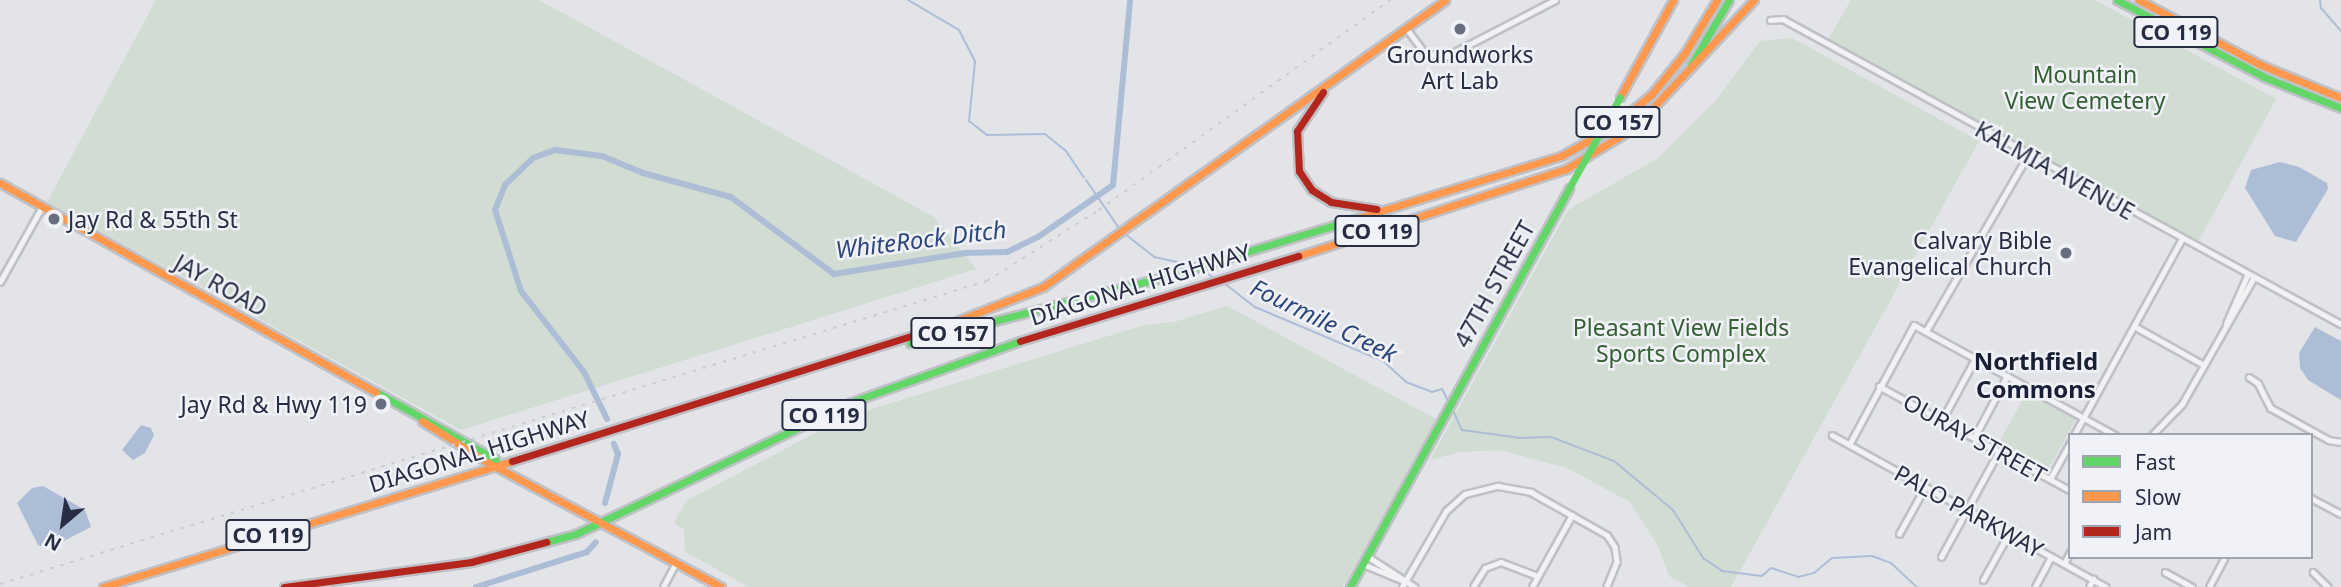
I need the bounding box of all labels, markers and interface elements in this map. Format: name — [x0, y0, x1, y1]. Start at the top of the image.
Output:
road number: CO 119 — [2132, 14, 2220, 50]
marker: Groundworks Art Lab — [1452, 21, 1468, 37]
place label: Groundworks Art Lab — [1386, 40, 1534, 94]
park label: Mountain View Cemetery — [2005, 60, 2165, 114]
road number: CO 157 — [1574, 104, 1662, 140]
street label: KALMIA AVENUE — [1971, 115, 2139, 225]
place label: Jay Rd & 55th St — [68, 205, 238, 233]
marker: Jay Rd & 55th St — [46, 211, 62, 227]
water label: WhiteRock Ditch — [834, 214, 1008, 264]
road number: CO 119 — [1333, 214, 1421, 248]
street label: 47TH STREET — [1448, 216, 1540, 352]
place label: Calvary Bible Evangelical Church — [1848, 226, 2052, 280]
street label: DIAGONAL HIGHWAY — [1026, 237, 1254, 331]
marker: Calvary Bible Evangelical Church — [2058, 245, 2074, 261]
street label: JAY ROAD — [170, 248, 272, 322]
water label: Fourmile Creek — [1246, 272, 1402, 368]
park label: Pleasant View Fields Sports Complex — [1573, 313, 1789, 367]
road number: CO 157 — [909, 316, 997, 350]
district label: Northfield Commons — [1974, 347, 2098, 403]
street label: OURAY STREET — [1899, 387, 2051, 489]
place label: Jay Rd & Hwy 119 — [181, 390, 367, 418]
marker: Jay Rd & Hwy 119 — [373, 396, 389, 412]
road number: CO 119 — [780, 398, 868, 432]
street label: DIAGONAL HIGHWAY — [365, 404, 593, 498]
legend — [2068, 433, 2313, 559]
text: Fast — [2135, 448, 2175, 476]
street label: PALO PARKWAY — [1890, 459, 2048, 563]
text: Slow — [2135, 483, 2181, 511]
north arrow — [28, 489, 98, 559]
road number: CO 119 — [224, 518, 312, 552]
text: Jam — [2135, 518, 2172, 546]
text: N — [40, 527, 66, 557]

